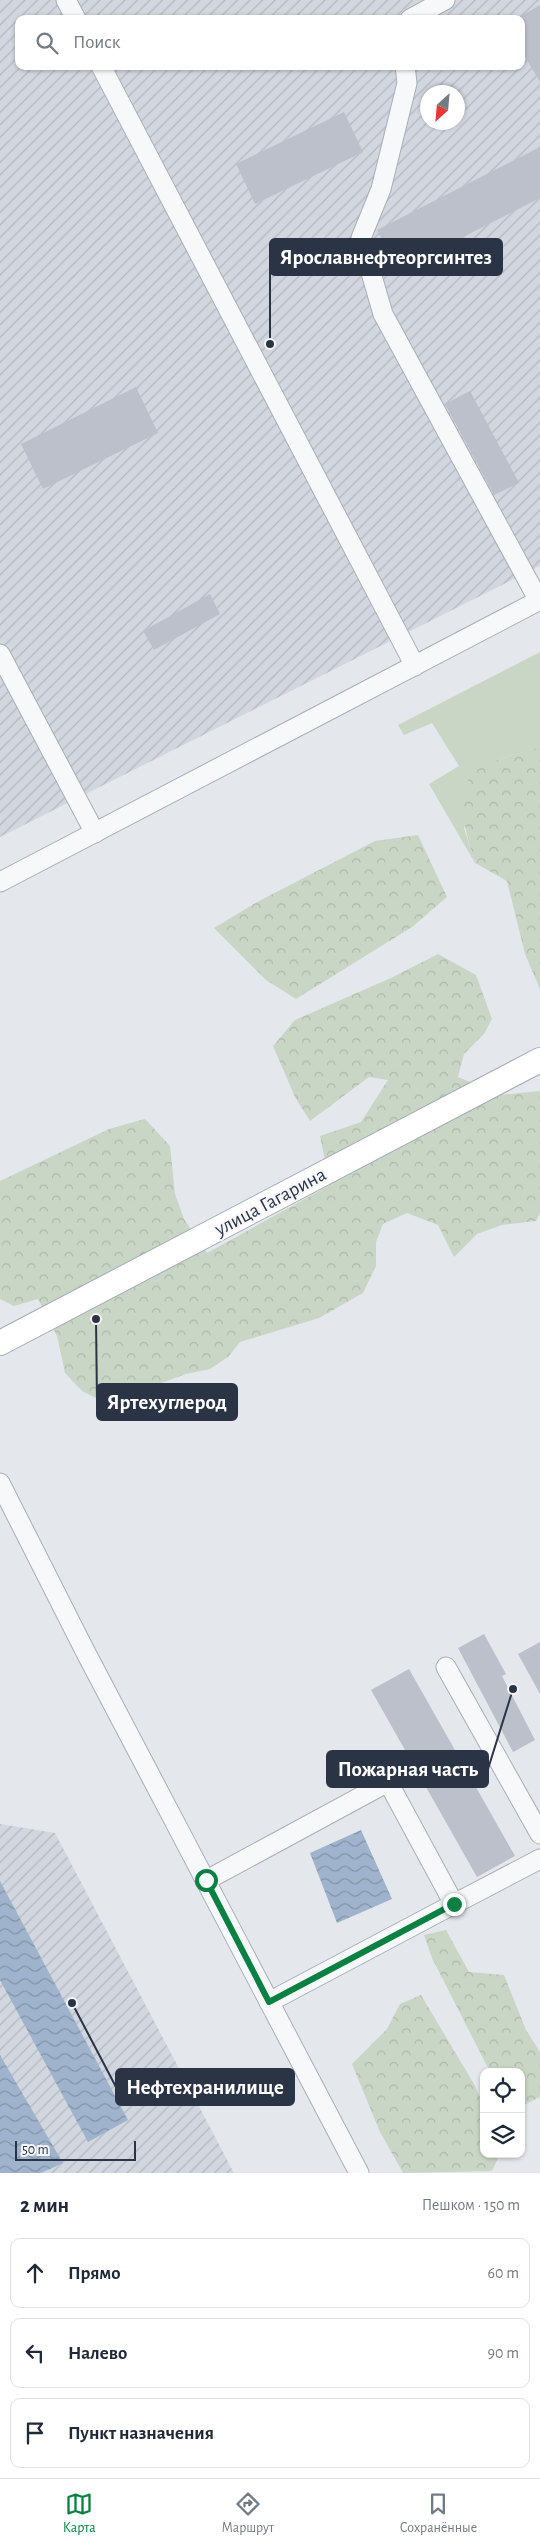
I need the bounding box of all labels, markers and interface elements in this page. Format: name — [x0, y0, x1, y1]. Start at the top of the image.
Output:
search box — [15, 15, 525, 70]
icon: search — [33, 29, 61, 57]
text: Поиск — [73, 33, 120, 52]
north arrow — [420, 85, 465, 130]
callout: Ярославнефтеоргсинтез — [270, 239, 502, 275]
text: Ярославнефтеоргсинтез — [280, 247, 492, 268]
street label: улица Гагарина — [211, 1164, 329, 1240]
callout: Яртехуглерод — [97, 1384, 237, 1420]
text: Яртехуглерод — [107, 1392, 227, 1413]
callout: Пожарная часть — [327, 1751, 488, 1787]
text: Пожарная часть — [338, 1759, 479, 1780]
route start — [195, 1869, 218, 1892]
route end — [443, 1893, 466, 1916]
map controls — [480, 2068, 525, 2158]
button: locate — [480, 2068, 525, 2113]
callout: Нефтехранилище — [116, 2069, 294, 2105]
text: Нефтехранилище — [126, 2077, 284, 2098]
button: layers — [480, 2113, 525, 2158]
scale bar — [15, 2138, 136, 2161]
text: 50 m — [22, 2143, 49, 2157]
text: 2 мин — [20, 2195, 69, 2216]
text: Пешком · 150 m — [422, 2197, 520, 2213]
icon: ahead — [21, 2259, 49, 2287]
text: Прямо — [68, 2264, 121, 2283]
text: 60 m — [488, 2265, 519, 2281]
icon: left — [21, 2339, 49, 2367]
text: Налево — [68, 2344, 127, 2363]
text: 90 m — [488, 2345, 519, 2361]
icon: arrive — [21, 2419, 49, 2447]
text: Пункт назначения — [68, 2424, 214, 2443]
tab: Карта — [63, 2490, 96, 2537]
tab: Маршрут — [221, 2490, 274, 2537]
tab: Сохранённые — [400, 2490, 477, 2537]

